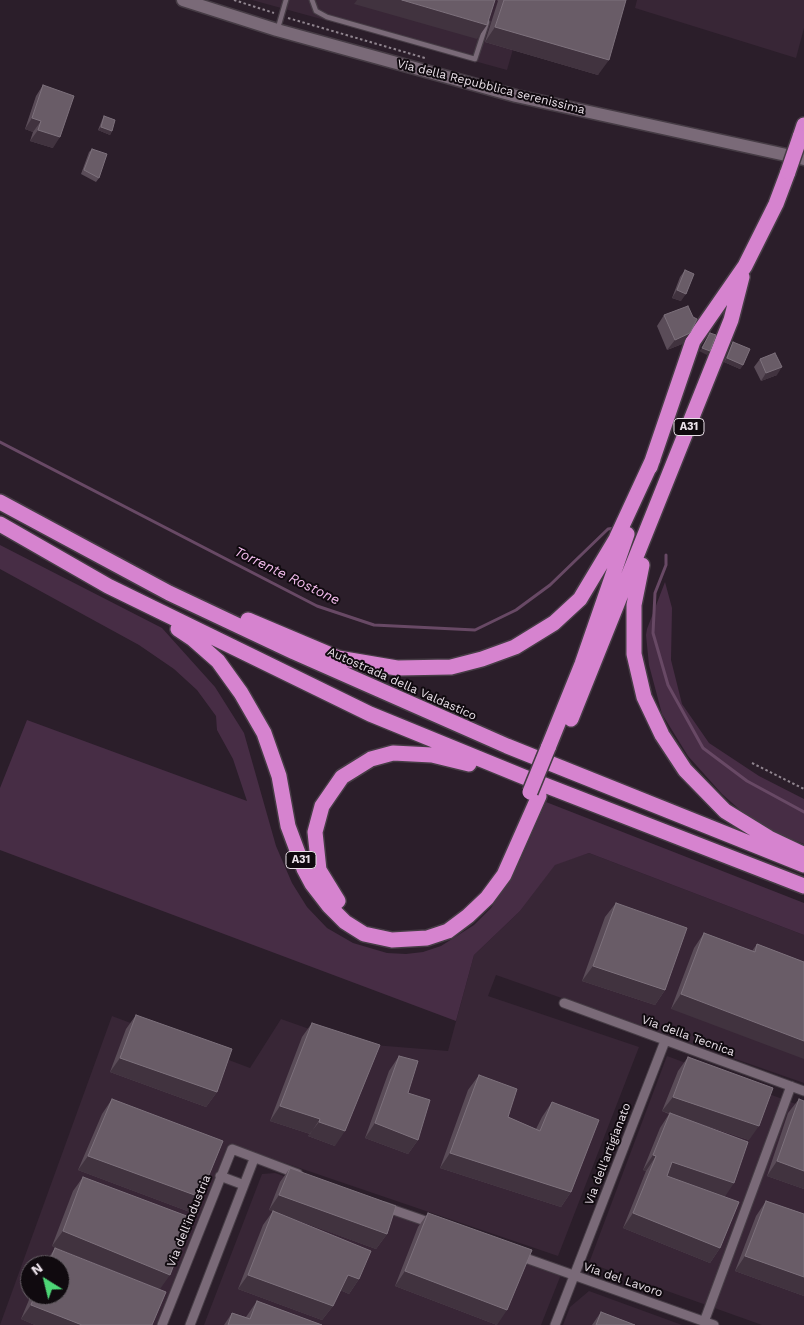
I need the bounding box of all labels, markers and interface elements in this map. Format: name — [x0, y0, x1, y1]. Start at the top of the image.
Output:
street label: Via della Repubblica serenissima — [396, 57, 586, 117]
road number: A31 — [674, 418, 704, 436]
water label: Torrente Rostone — [232, 543, 342, 609]
street label: Autostrada della Valdastico — [325, 645, 479, 723]
road number: A31 — [286, 852, 316, 868]
street label: Via della Tecnica — [639, 1012, 737, 1060]
street label: Via dell'artigianato — [582, 1101, 634, 1207]
street label: Via dell'industria — [164, 1173, 214, 1269]
north arrow — [20, 1255, 70, 1305]
text: N — [28, 1259, 46, 1278]
street label: Via del Lavoro — [581, 1260, 665, 1300]

